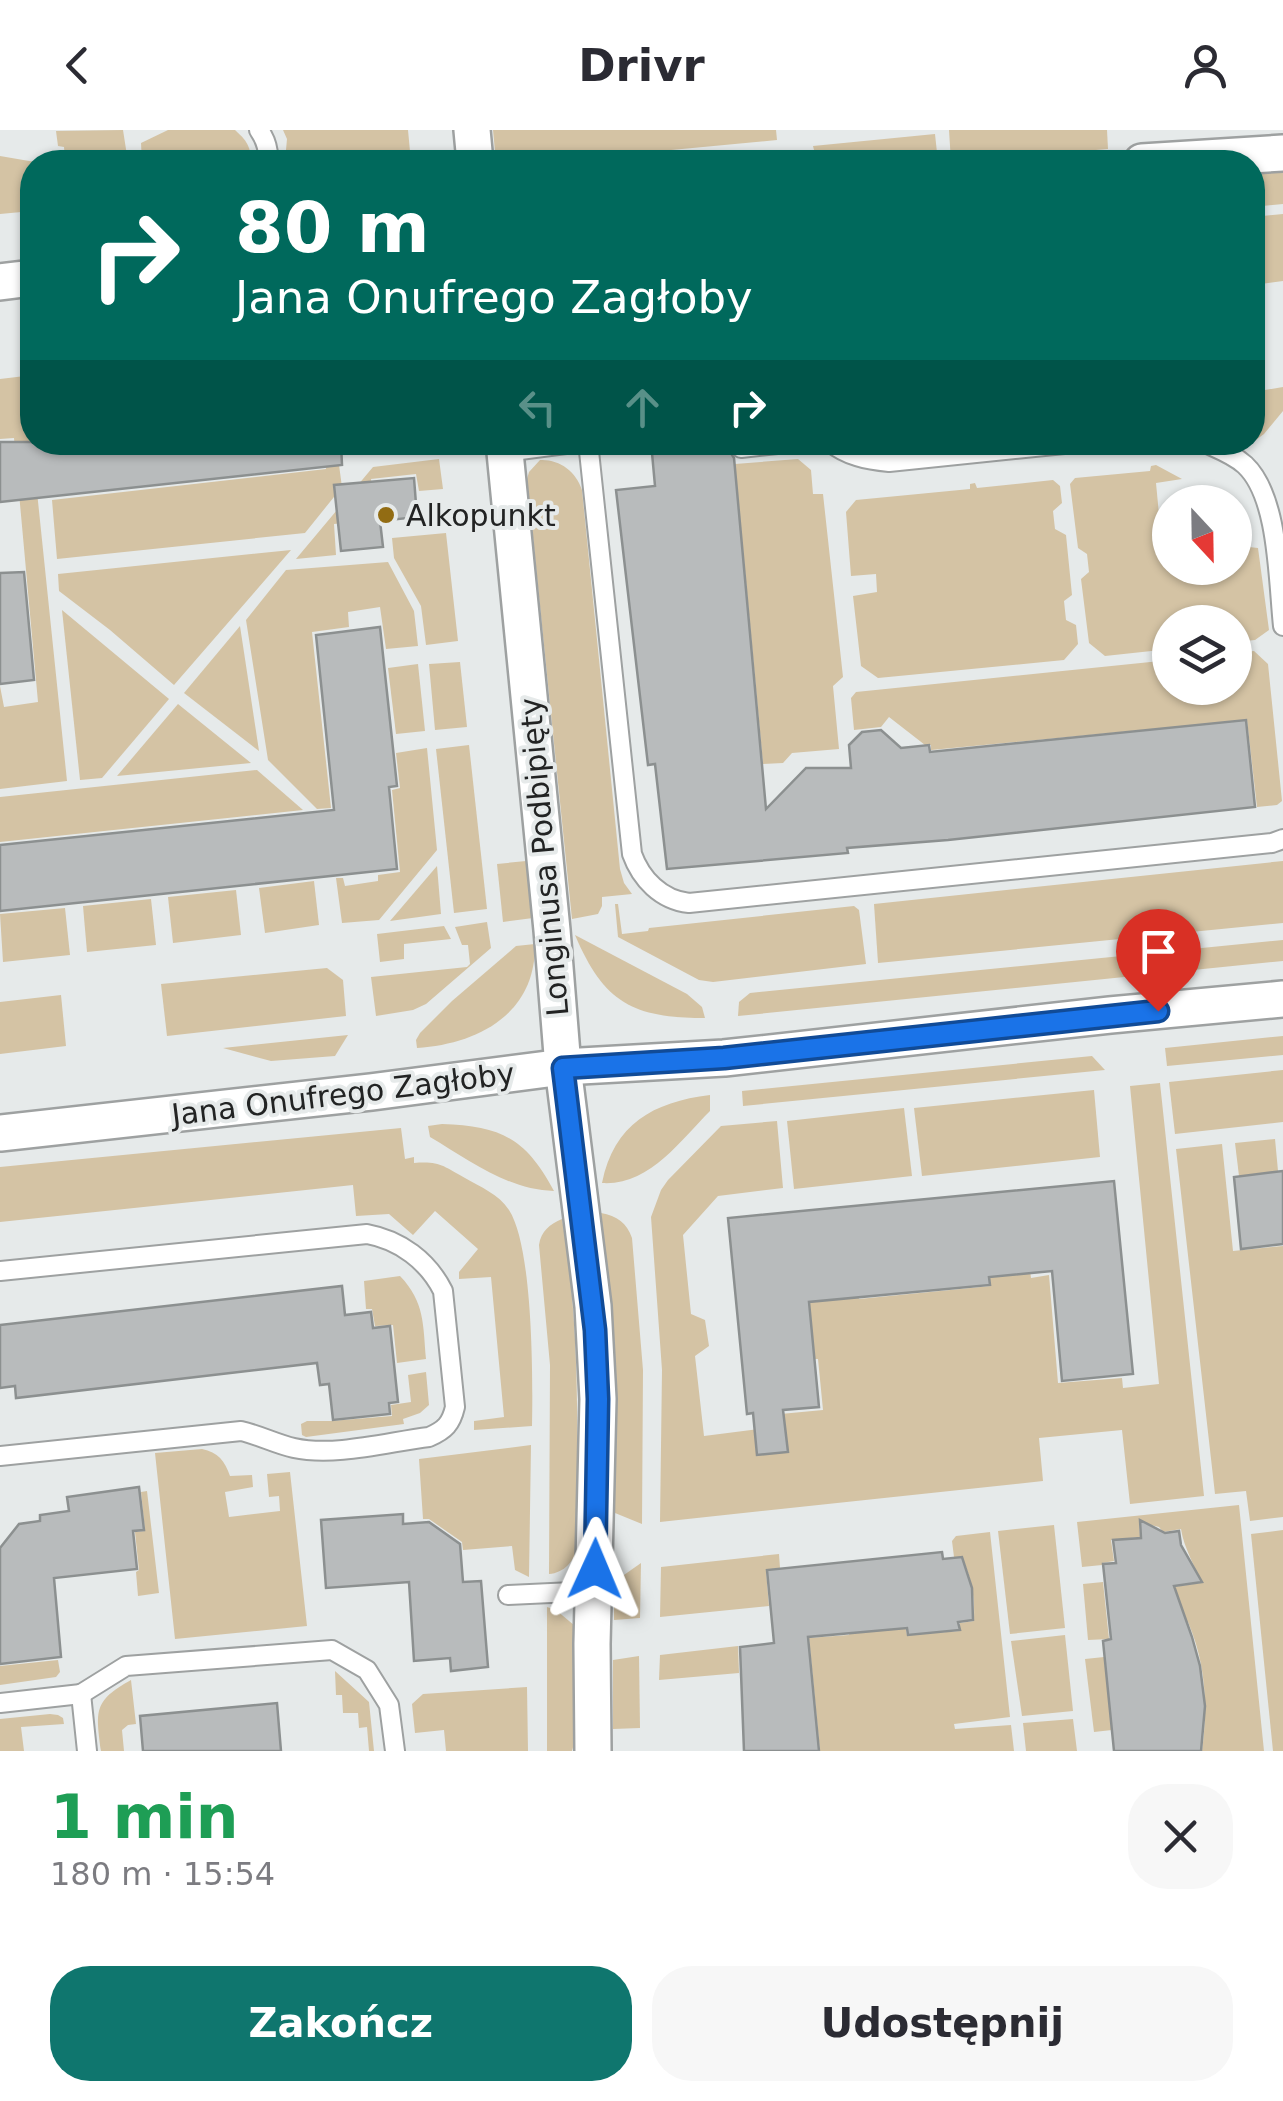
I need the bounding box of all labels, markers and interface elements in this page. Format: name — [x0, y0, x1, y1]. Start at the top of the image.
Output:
icon: back — [50, 38, 105, 93]
icon: person — [1178, 38, 1233, 93]
text: Drivr — [578, 39, 705, 92]
text: 80 m — [235, 187, 430, 269]
icon: right — [70, 190, 200, 320]
text: Jana Onufrego Zagłoby — [235, 271, 753, 324]
icon: left — [510, 380, 565, 435]
icon: ahead — [615, 380, 670, 435]
icon: right — [720, 380, 775, 435]
north arrow — [1152, 485, 1252, 585]
map controls — [1152, 485, 1252, 705]
place label: Alkopunkt — [406, 498, 556, 533]
marker: Alkopunkt — [375, 504, 397, 526]
button: layers — [1152, 605, 1252, 705]
street label: Longinusa Podbipięty — [513, 696, 575, 1018]
pin — [1116, 909, 1201, 1012]
icon: arrive — [1131, 924, 1186, 979]
street label: Jana Onufrego Zagłoby — [168, 1056, 516, 1133]
position arrow — [543, 1517, 647, 1621]
text: 1 min — [50, 1782, 238, 1852]
button: close — [1128, 1784, 1233, 1889]
text: 180 m · 15:54 — [50, 1855, 275, 1893]
button: Zakończ — [50, 1966, 632, 2081]
button: Udostępnij — [652, 1966, 1233, 2081]

